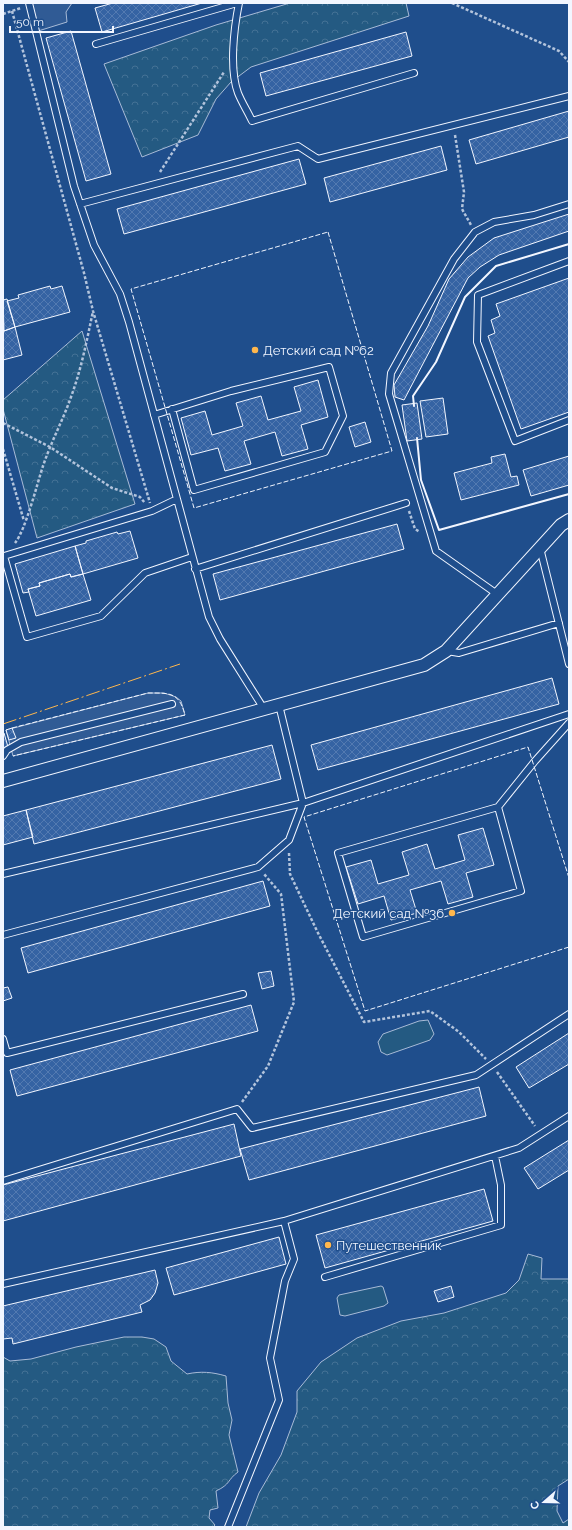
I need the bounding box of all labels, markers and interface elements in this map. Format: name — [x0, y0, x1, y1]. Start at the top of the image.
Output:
scale bar — [10, 8, 113, 34]
text: 50 m — [16, 15, 44, 29]
place label: Детский сад №62 — [263, 343, 374, 358]
marker: Детский сад №62 — [250, 345, 260, 355]
place label: Детский сад №36 — [333, 906, 444, 921]
marker: Детский сад №36 — [447, 908, 457, 918]
place label: Путешественник — [336, 1238, 442, 1253]
marker: Путешественник — [323, 1240, 333, 1250]
north arrow — [524, 1482, 564, 1522]
text: С — [528, 1499, 542, 1511]

